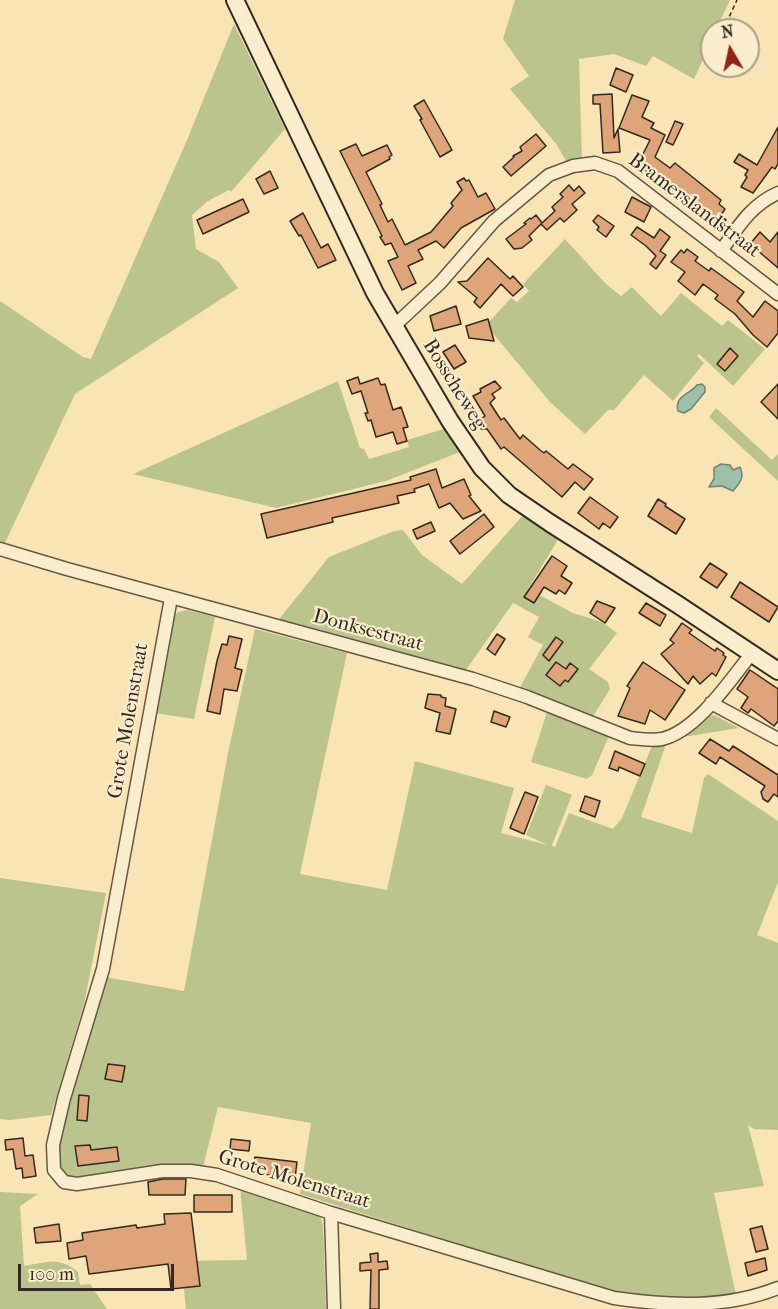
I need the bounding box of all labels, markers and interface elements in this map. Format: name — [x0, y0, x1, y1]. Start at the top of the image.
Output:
north arrow — [700, 18, 760, 78]
text: N — [720, 21, 735, 42]
street label: Bramerslandstraat — [623, 149, 765, 263]
street label: Bosscheweg — [417, 335, 491, 435]
street label: Donksestraat — [310, 605, 426, 657]
street label: Grote Molenstraat — [104, 641, 154, 801]
street label: Grote Molenstraat — [215, 1146, 373, 1214]
scale bar — [21, 1252, 177, 1290]
text: 100 m — [29, 1264, 74, 1285]

